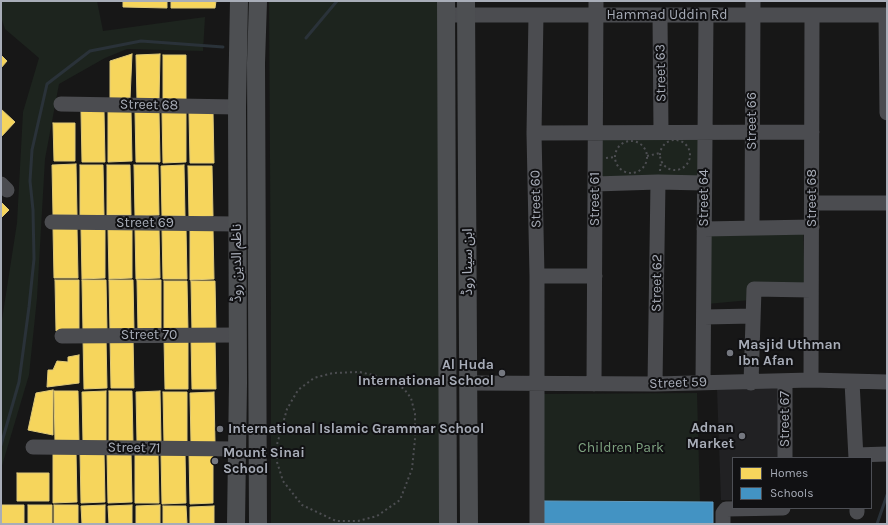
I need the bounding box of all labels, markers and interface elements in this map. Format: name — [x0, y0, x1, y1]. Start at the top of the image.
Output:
street label: Hammad Uddin Rd — [606, 7, 728, 23]
street label: Street 63 — [652, 44, 670, 102]
street label: Street 66 — [744, 92, 760, 150]
street label: Street 68 — [120, 96, 178, 114]
street label: Street 64 — [696, 169, 712, 227]
street label: Street 68 — [804, 169, 820, 227]
street label: Street 60 — [527, 170, 545, 228]
street label: Street 61 — [587, 172, 603, 226]
street label: Street 69 — [116, 215, 174, 231]
street label: ناظم الدین روڈ — [229, 224, 245, 302]
street label: ابن سینا روڈ — [460, 228, 476, 296]
street label: Street 62 — [648, 254, 666, 312]
street label: Street 70 — [121, 327, 177, 343]
place label: Masjid Uthman Ibn Afan — [738, 337, 841, 370]
marker: Masjid Uthman Ibn Afan — [725, 348, 735, 358]
place label: Al Huda International School — [358, 357, 494, 390]
marker: Al Huda International School — [497, 368, 507, 378]
street label: Street 59 — [649, 374, 707, 392]
street label: Street 67 — [777, 391, 793, 447]
place label: Adnan Market — [687, 420, 734, 452]
place label: International Islamic Grammar School — [228, 421, 484, 437]
marker: International Islamic Grammar School — [215, 424, 225, 434]
marker: Adnan Market — [737, 431, 747, 441]
street label: Street 71 — [107, 439, 161, 457]
park label: Children Park — [578, 440, 664, 456]
place label: Mount Sinai School — [223, 445, 305, 478]
marker: Mount Sinai School — [210, 456, 220, 466]
legend — [732, 457, 872, 509]
text: Homes — [770, 466, 808, 480]
text: Schools — [770, 486, 813, 500]

